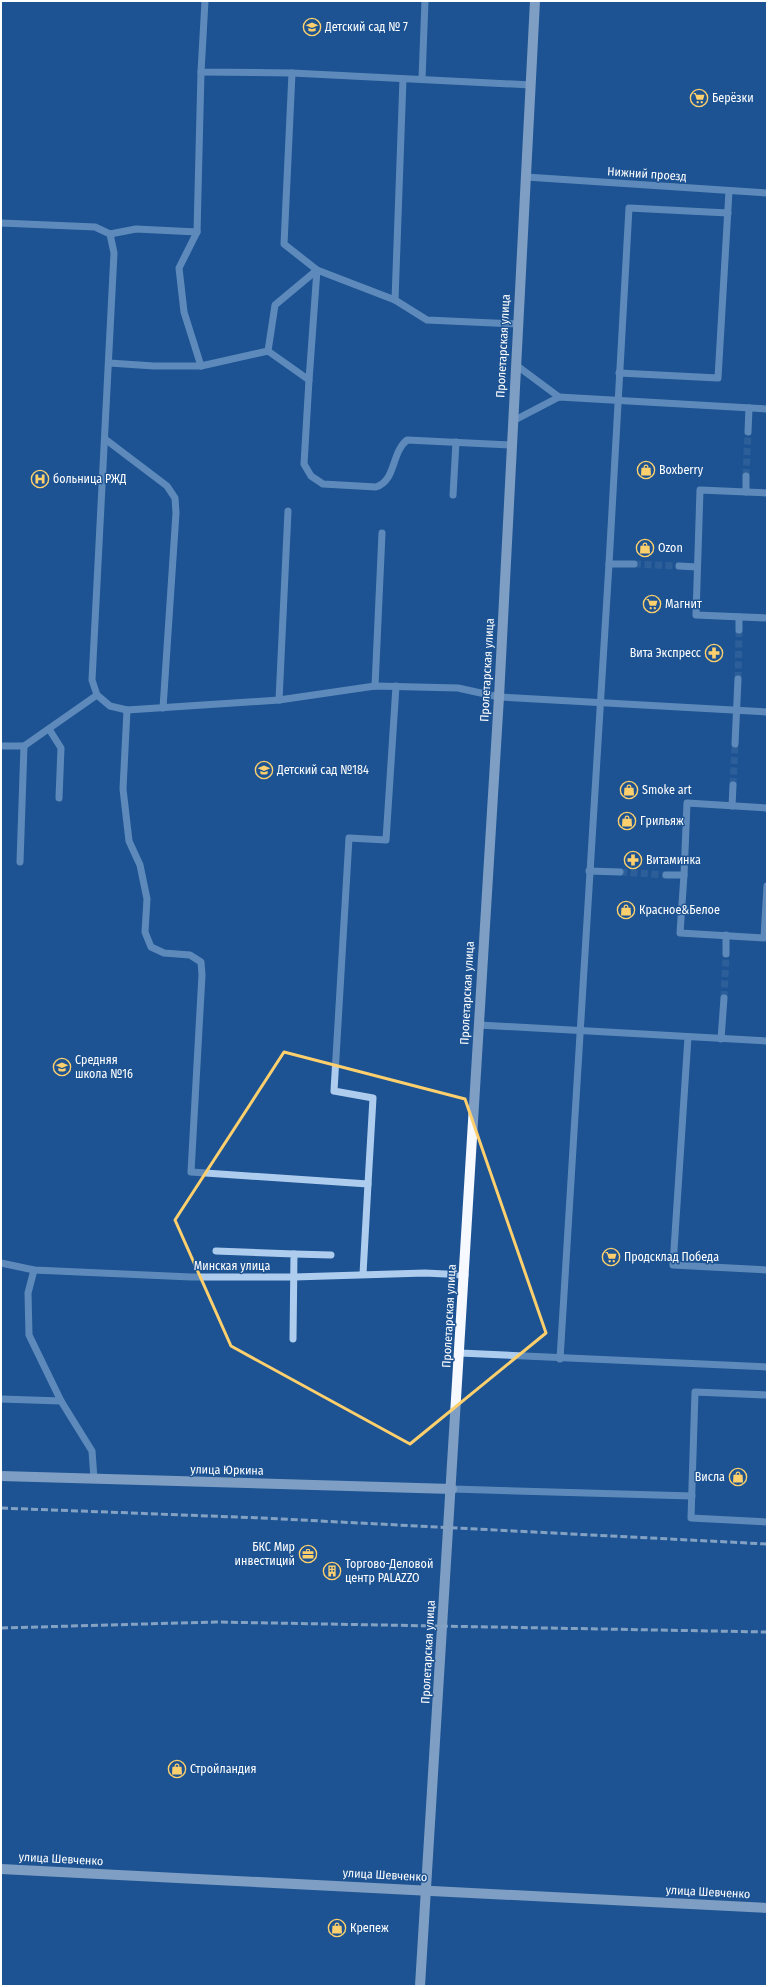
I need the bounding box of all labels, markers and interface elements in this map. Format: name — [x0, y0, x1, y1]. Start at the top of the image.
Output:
school or university icon: Детский сад № 7 — [302, 17, 322, 37]
place label: Детский сад № 7 — [324, 20, 408, 34]
supermarket icon: Берёзки — [689, 88, 709, 108]
place label: Берёзки — [712, 91, 754, 105]
street label: Нижний проезд — [607, 164, 687, 184]
street label: Пролетарская улица — [493, 294, 513, 398]
shop icon: Boxberry — [636, 460, 656, 480]
place label: Boxberry — [659, 463, 704, 477]
hospital icon: больница РЖД — [30, 469, 50, 489]
place label: больница РЖД — [53, 472, 127, 486]
shop icon: Ozon — [635, 538, 655, 558]
place label: Ozon — [658, 541, 683, 555]
supermarket icon: Магнит — [642, 594, 662, 614]
place label: Магнит — [665, 597, 702, 611]
street label: Пролетарская улица — [477, 618, 497, 722]
pharmacy icon: Вита Экспресс — [704, 643, 724, 663]
place label: Вита Экспресс — [630, 646, 701, 660]
school or university icon: Детский сад №184 — [254, 760, 274, 780]
place label: Детский сад №184 — [276, 763, 369, 777]
shop icon: Smoke art — [619, 780, 639, 800]
place label: Smoke art — [642, 783, 692, 797]
shop icon: Грильяж — [617, 811, 637, 831]
place label: Грильяж — [640, 814, 684, 828]
pharmacy icon: Витаминка — [623, 850, 643, 870]
place label: Витаминка — [646, 853, 701, 867]
shop icon: Красное&Белое — [616, 900, 636, 920]
place label: Красное&Белое — [639, 903, 720, 917]
street label: Пролетарская улица — [457, 941, 477, 1045]
place label: Средняя школа №16 — [75, 1053, 133, 1081]
school or university icon: Средняя школа №16 — [52, 1057, 72, 1077]
supermarket icon: Продсклад Победа — [601, 1247, 621, 1267]
place label: Продсклад Победа — [624, 1250, 719, 1264]
street label: Минская улица — [194, 1259, 270, 1273]
street label: Пролетарская улица — [439, 1264, 459, 1368]
street label: улица Юркина — [190, 1462, 264, 1478]
shop icon: Висла — [728, 1467, 748, 1487]
place label: Висла — [695, 1470, 725, 1484]
place label: БКС Мир инвестиций — [235, 1540, 295, 1568]
office icon: БКС Мир инвестиций — [298, 1544, 318, 1564]
place label: Торгово-Деловой центр PALAZZO — [345, 1557, 433, 1585]
building icon: Торгово-Деловой центр PALAZZO — [322, 1561, 342, 1581]
street label: Пролетарская улица — [418, 1600, 438, 1704]
shop icon: Стройландия — [167, 1759, 187, 1779]
place label: Стройландия — [190, 1762, 256, 1776]
street label: улица Шевченко — [18, 1850, 104, 1868]
street label: улица Шевченко — [342, 1866, 428, 1884]
street label: улица Шевченко — [665, 1883, 751, 1901]
shop icon: Крепеж — [327, 1918, 347, 1938]
place label: Крепеж — [350, 1921, 389, 1935]

